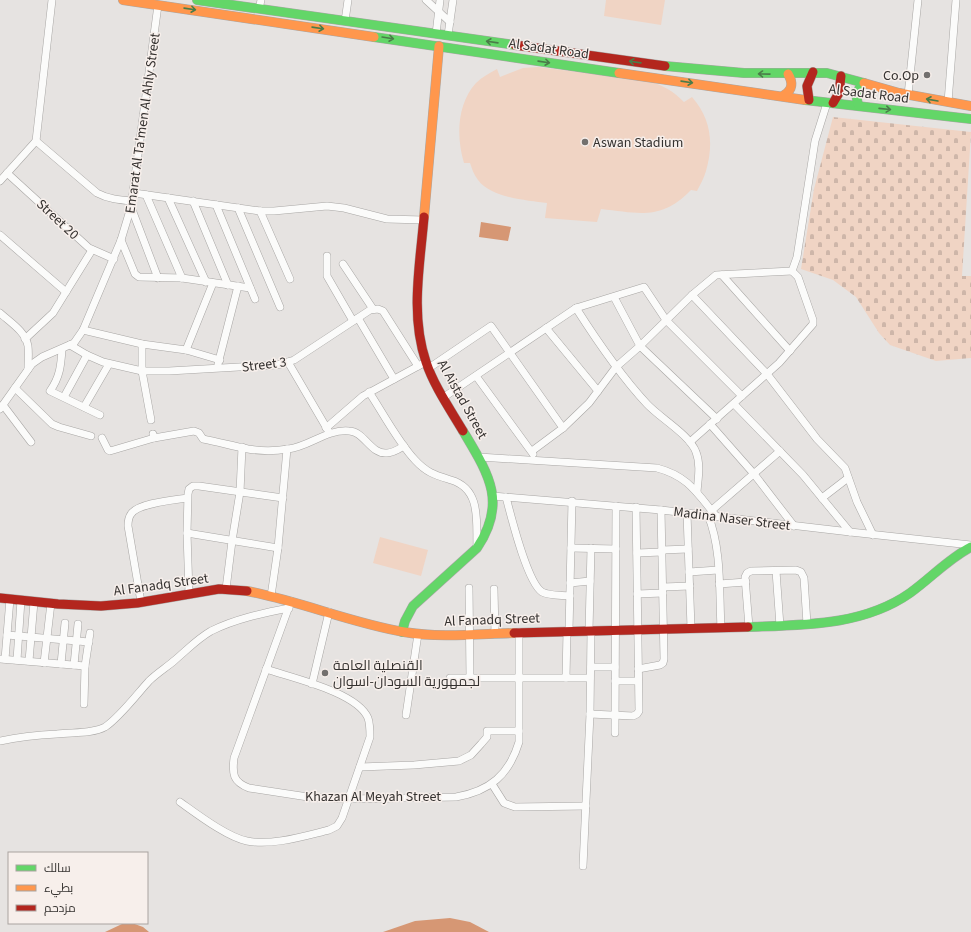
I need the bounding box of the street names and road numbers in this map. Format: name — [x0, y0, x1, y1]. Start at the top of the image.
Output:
street label: Emarat Al Ta'men Al Ahly Street — [120, 31, 166, 215]
street label: Al Sadat Road — [508, 33, 590, 65]
street label: Al Sadat Road — [828, 79, 910, 109]
street label: Street 20 — [32, 195, 83, 245]
street label: Street 3 — [241, 352, 288, 378]
street label: Al Aistad Street — [432, 356, 492, 443]
street label: Madina Naser Street — [672, 502, 792, 536]
street label: Al Fanadq Street — [112, 568, 210, 602]
street label: Al Fanadq Street — [444, 608, 540, 632]
street label: Khazan Al Meyah Street — [305, 787, 441, 807]

